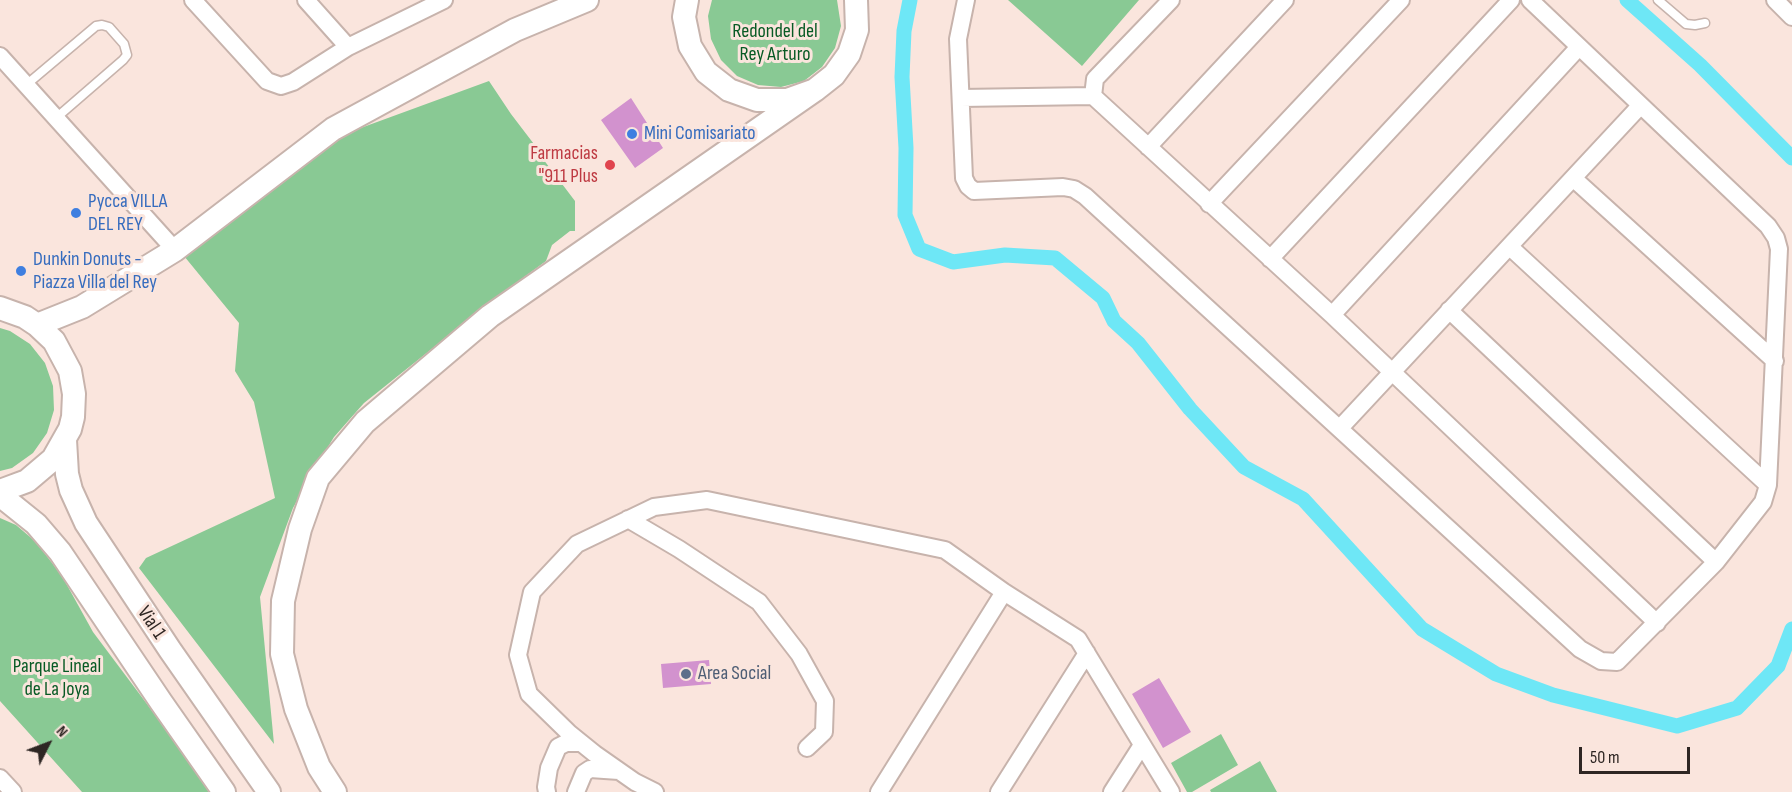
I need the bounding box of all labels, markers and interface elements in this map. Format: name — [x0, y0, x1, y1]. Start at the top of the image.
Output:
park label: Redondel del Rey Arturo — [732, 20, 818, 67]
place label: Mini Comisariato — [644, 122, 756, 146]
marker: Mini Comisariato — [625, 127, 639, 141]
place label: Farmacias "911 Plus — [530, 142, 598, 189]
marker: Farmacias "911 Plus — [603, 158, 617, 172]
place label: Pycca VILLA DEL REY — [88, 190, 167, 237]
marker: Pycca VILLA DEL REY — [69, 206, 83, 220]
place label: Dunkin Donuts - Piazza Villa del Rey — [33, 248, 157, 295]
marker: Dunkin Donuts - Piazza Villa del Rey — [14, 264, 28, 278]
street label: Vial 1 — [131, 602, 171, 644]
park label: Parque Lineal de La Joya — [13, 655, 101, 702]
place label: Area Social — [698, 662, 771, 686]
marker: Area Social — [679, 667, 693, 681]
north arrow — [18, 714, 78, 774]
text: N — [52, 722, 72, 741]
scale bar — [1582, 735, 1693, 773]
text: 50 m — [1590, 747, 1620, 768]

